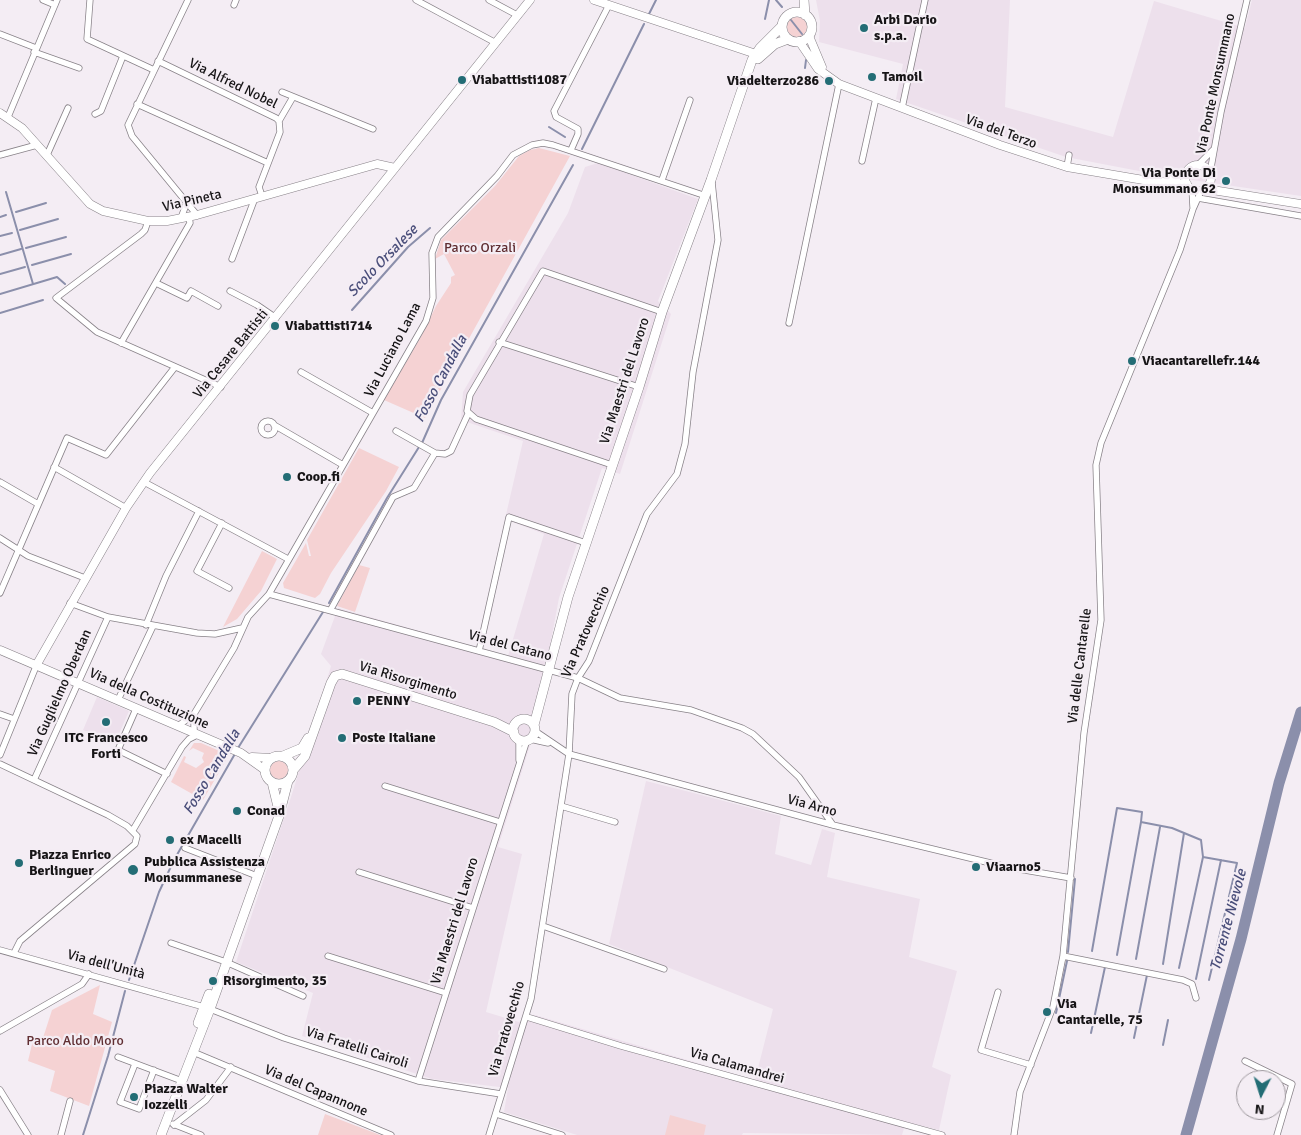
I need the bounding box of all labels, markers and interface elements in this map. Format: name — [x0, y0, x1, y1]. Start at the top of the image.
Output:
place label: Arbi Dario s.p.a. — [874, 12, 937, 44]
street label: Via Ponte Monsummano — [1193, 12, 1239, 156]
marker: Arbi Dario s.p.a. — [858, 22, 870, 34]
street label: Via Alfred Nobel — [186, 55, 280, 113]
place label: Tamoil — [882, 69, 923, 85]
marker: Tamoil — [866, 71, 878, 83]
place label: Viabattisti1087 — [472, 72, 567, 88]
place label: Viadelterzo286 — [727, 73, 819, 89]
marker: Viabattisti1087 — [456, 74, 468, 86]
marker: Viadelterzo286 — [823, 75, 835, 87]
street label: Via del Terzo — [963, 111, 1039, 153]
place label: Via Ponte Di Monsummano 62 — [1112, 165, 1216, 198]
marker: Via Ponte Di Monsummano 62 — [1220, 175, 1232, 187]
street label: Via Pineta — [161, 186, 223, 216]
water label: Scolo Orsalese — [344, 221, 422, 301]
park label: Parco Orzali — [444, 240, 516, 256]
street label: Via Luciano Lama — [361, 300, 425, 400]
street label: Via Cesare Battisti — [190, 306, 272, 402]
street label: Via Maestri del Lavoro — [597, 316, 653, 446]
place label: Viabattisti714 — [285, 318, 372, 334]
marker: Viabattisti714 — [269, 320, 281, 332]
water label: Fosso Candalla — [411, 332, 471, 426]
place label: Viacantarellefr.144 — [1142, 353, 1260, 369]
marker: Viacantarellefr.144 — [1126, 355, 1138, 367]
place label: Coop.fi — [297, 469, 340, 485]
marker: Coop.fi — [281, 471, 293, 483]
street label: Via Pratovecchio — [558, 584, 614, 680]
street label: Via delle Cantarelle — [1065, 607, 1095, 725]
street label: Via Guglielmo Oberdan — [24, 627, 96, 759]
street label: Via del Catano — [466, 627, 554, 665]
street label: Via Risorgimento — [357, 658, 459, 704]
street label: Via della Costituzione — [86, 665, 212, 733]
place label: PENNY — [367, 693, 410, 709]
marker: PENNY — [351, 695, 363, 707]
marker: ITC Francesco Forti — [100, 716, 112, 728]
water label: Fosso Candalla — [180, 726, 244, 818]
place label: ITC Francesco Forti — [64, 730, 148, 762]
place label: Poste Italiane — [352, 730, 436, 746]
marker: Poste Italiane — [336, 732, 348, 744]
street label: Via Arno — [785, 791, 839, 821]
place label: Conad — [247, 803, 285, 819]
marker: Conad — [231, 805, 243, 817]
place label: ex Macelli — [180, 832, 242, 848]
marker: ex Macelli — [164, 834, 176, 846]
place label: Piazza Enrico Berlinguer — [29, 847, 111, 880]
place label: Pubblica Assistenza Monsummanese — [144, 854, 265, 886]
street label: Via Maestri del Lavoro — [428, 855, 482, 987]
marker: Piazza Enrico Berlinguer — [13, 857, 25, 869]
place label: Viaarno5 — [986, 859, 1041, 875]
marker: Viaarno5 — [970, 861, 982, 873]
marker: Pubblica Assistenza Monsummanese — [126, 863, 140, 877]
water label: Torrente Nievole — [1207, 867, 1251, 973]
street label: Via dell'Unità — [65, 947, 147, 983]
place label: Risorgimento, 35 — [223, 973, 327, 989]
marker: Risorgimento, 35 — [207, 975, 219, 987]
street label: Via Pratovecchio — [485, 979, 529, 1079]
place label: Via Cantarelle, 75 — [1057, 996, 1143, 1028]
marker: Via Cantarelle, 75 — [1041, 1006, 1053, 1018]
street label: Via Fratelli Cairoli — [304, 1023, 410, 1073]
park label: Parco Aldo Moro — [26, 1033, 124, 1049]
street label: Via Calamandrei — [688, 1044, 786, 1088]
street label: Via del Capannone — [262, 1062, 370, 1120]
north arrow — [1236, 1070, 1286, 1120]
place label: Piazza Walter Iozzelli — [144, 1081, 228, 1114]
marker: Piazza Walter Iozzelli — [128, 1091, 140, 1103]
text: N — [1254, 1101, 1265, 1118]

